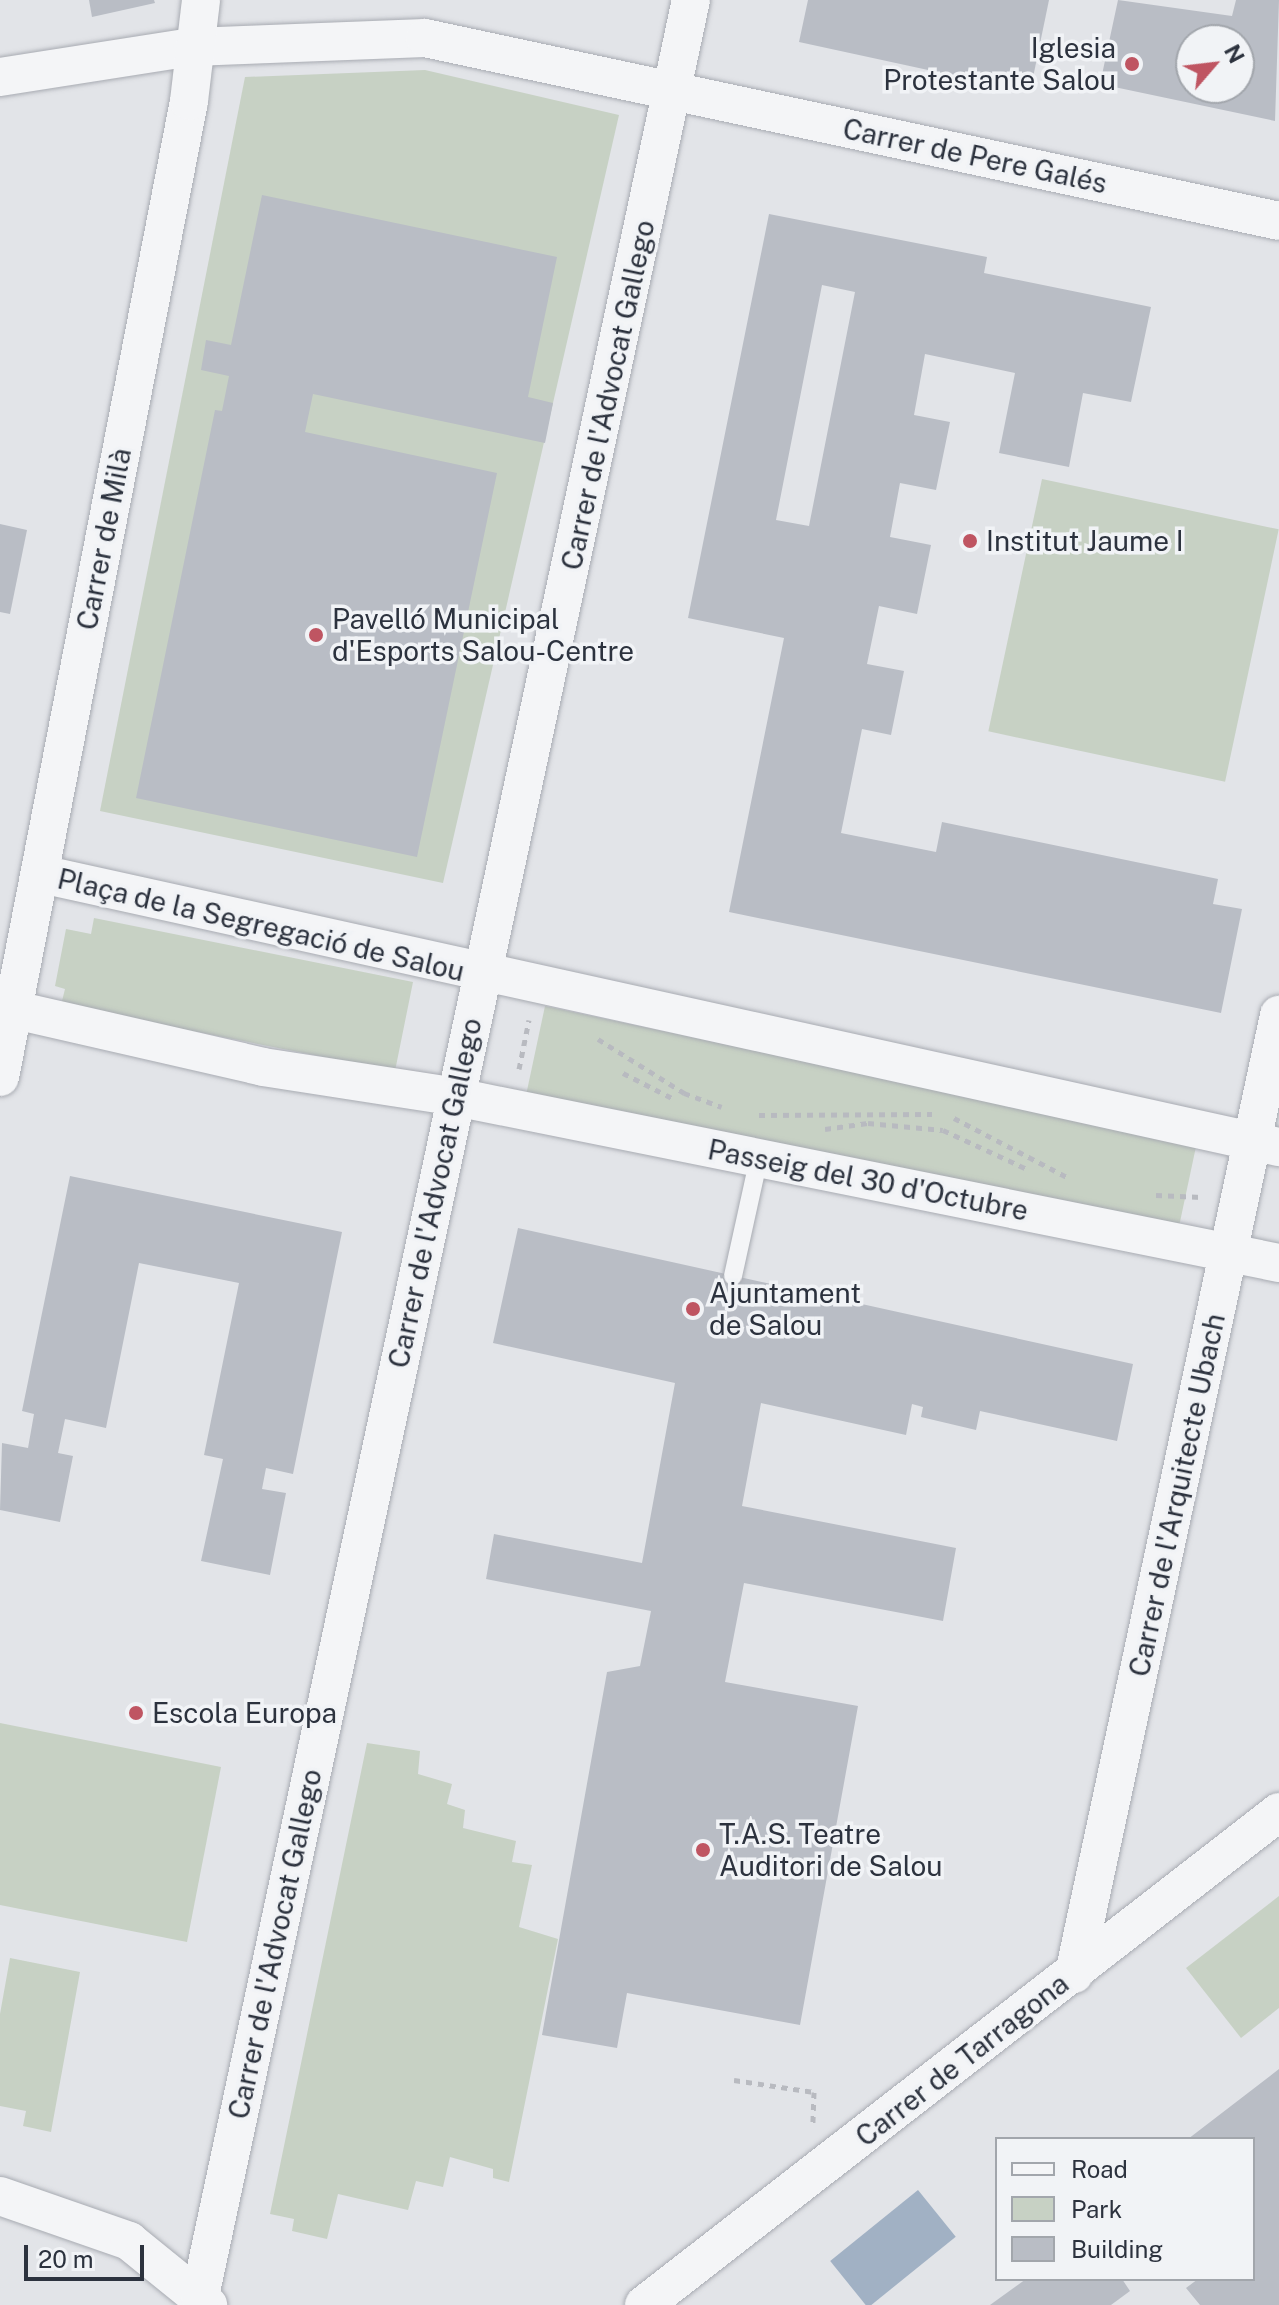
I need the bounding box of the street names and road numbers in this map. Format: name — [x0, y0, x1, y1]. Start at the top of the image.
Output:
street label: Carrer de Pere Galés — [840, 112, 1110, 200]
street label: Carrer de l'Advocat Gallego — [554, 217, 662, 573]
street label: Carrer de Milà — [70, 445, 138, 633]
street label: Plaça de la Segregació de Salou — [54, 862, 468, 988]
street label: Carrer de l'Advocat Gallego — [381, 1015, 489, 1371]
street label: Passeig del 30 d'Octubre — [705, 1132, 1031, 1228]
street label: Carrer de l'Arquitecte Ubach — [1122, 1310, 1232, 1680]
street label: Carrer de l'Advocat Gallego — [221, 1766, 329, 2122]
street label: Carrer de Tarragona — [849, 1966, 1075, 2154]

